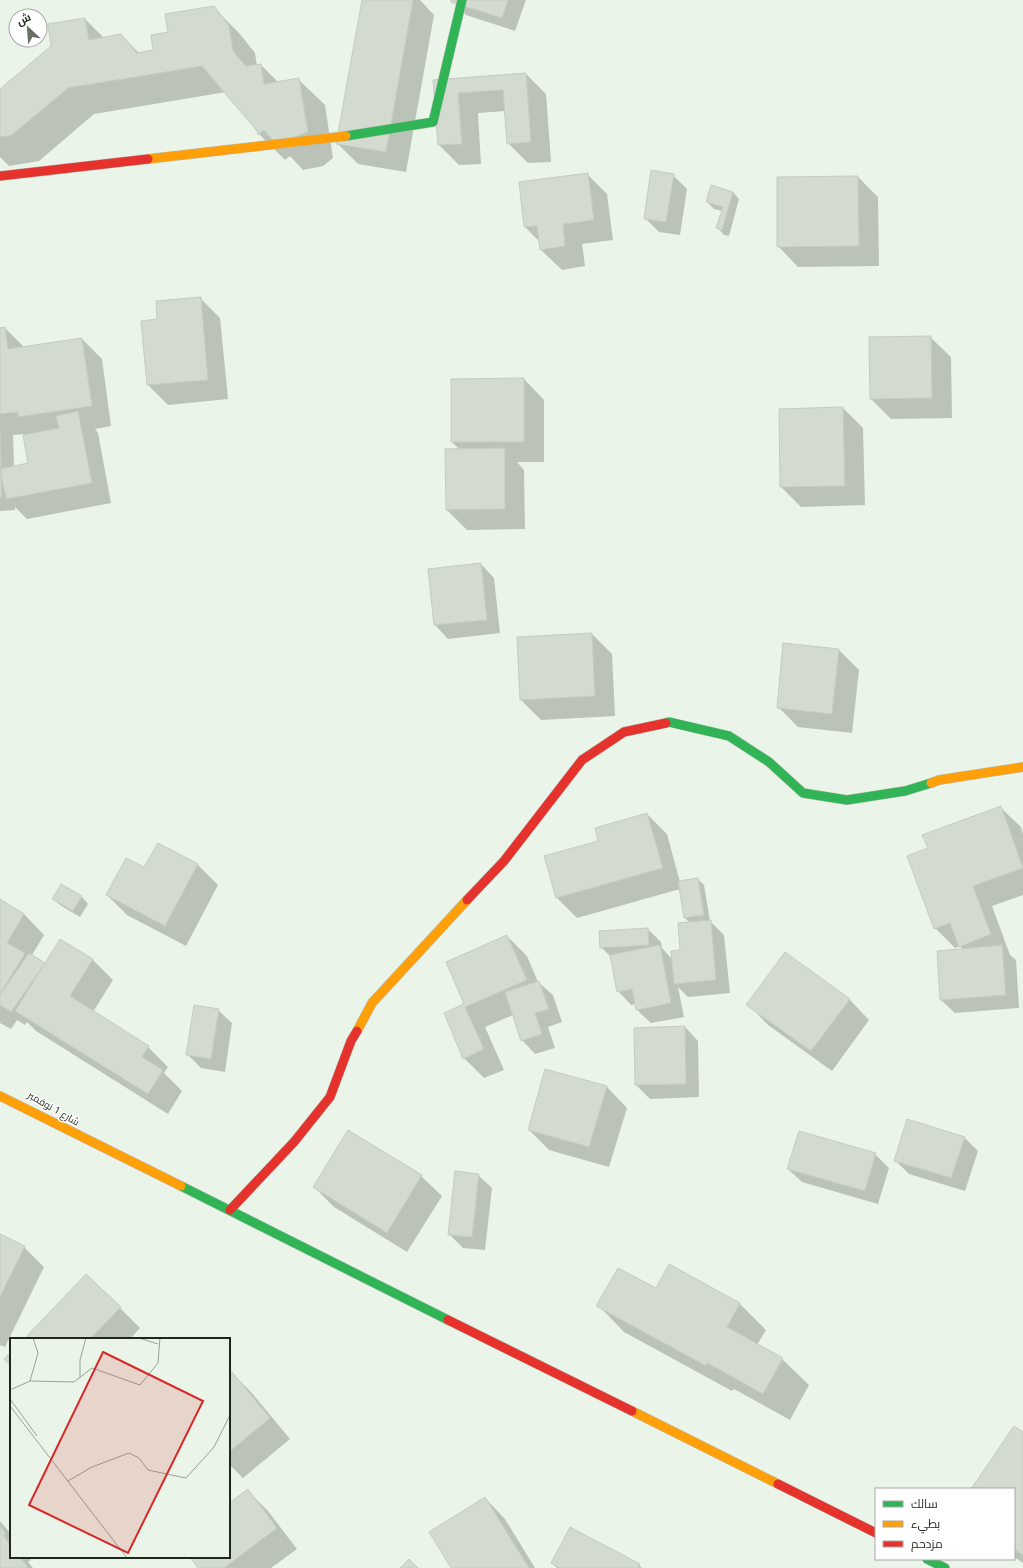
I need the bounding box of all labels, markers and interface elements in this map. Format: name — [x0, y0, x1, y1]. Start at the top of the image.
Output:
north arrow — [8, 8, 48, 48]
text: ش — [14, 9, 33, 28]
street label: شارع 1 نوفمبر — [25, 1087, 82, 1128]
inset map — [10, 1338, 230, 1558]
legend — [875, 1488, 1015, 1560]
text: سالك — [911, 1495, 938, 1512]
text: بطيء — [911, 1515, 940, 1534]
text: مزدحم — [911, 1535, 943, 1552]

